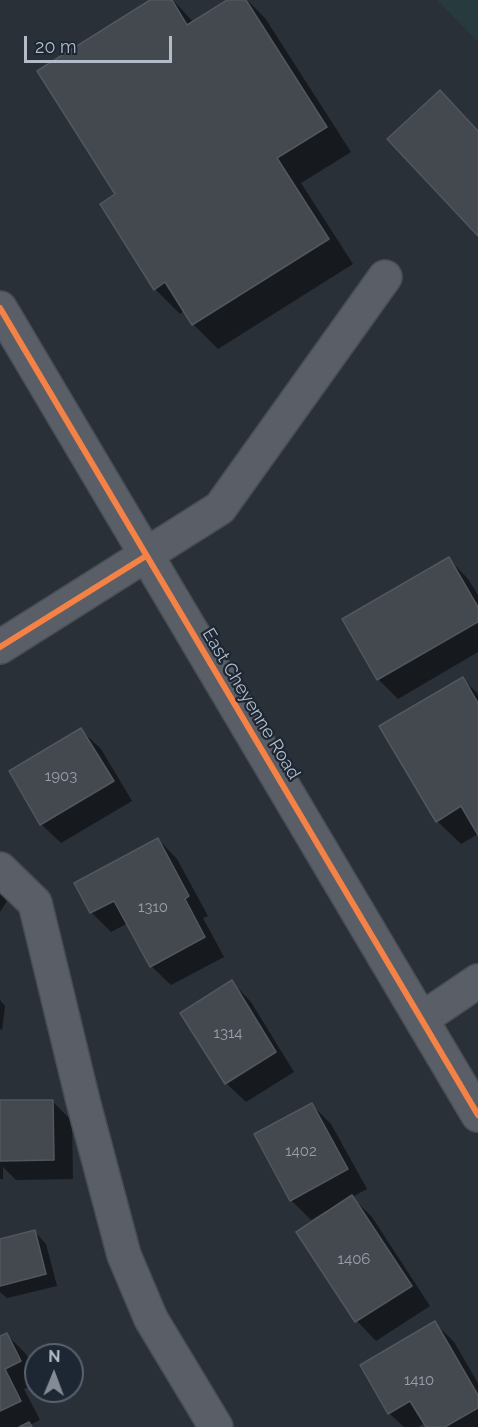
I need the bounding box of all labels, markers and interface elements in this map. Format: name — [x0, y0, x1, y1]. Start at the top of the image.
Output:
scale bar — [27, 24, 176, 62]
text: 20 m — [35, 36, 77, 57]
street label: East Cheyenne Road — [197, 625, 305, 783]
house number: 1903 — [45, 767, 77, 785]
house number: 1310 — [138, 898, 168, 916]
house number: 1314 — [213, 1024, 243, 1042]
house number: 1402 — [285, 1142, 317, 1160]
house number: 1406 — [338, 1250, 370, 1268]
north arrow — [24, 1343, 84, 1403]
text: N — [48, 1347, 61, 1366]
house number: 1410 — [404, 1371, 434, 1389]

